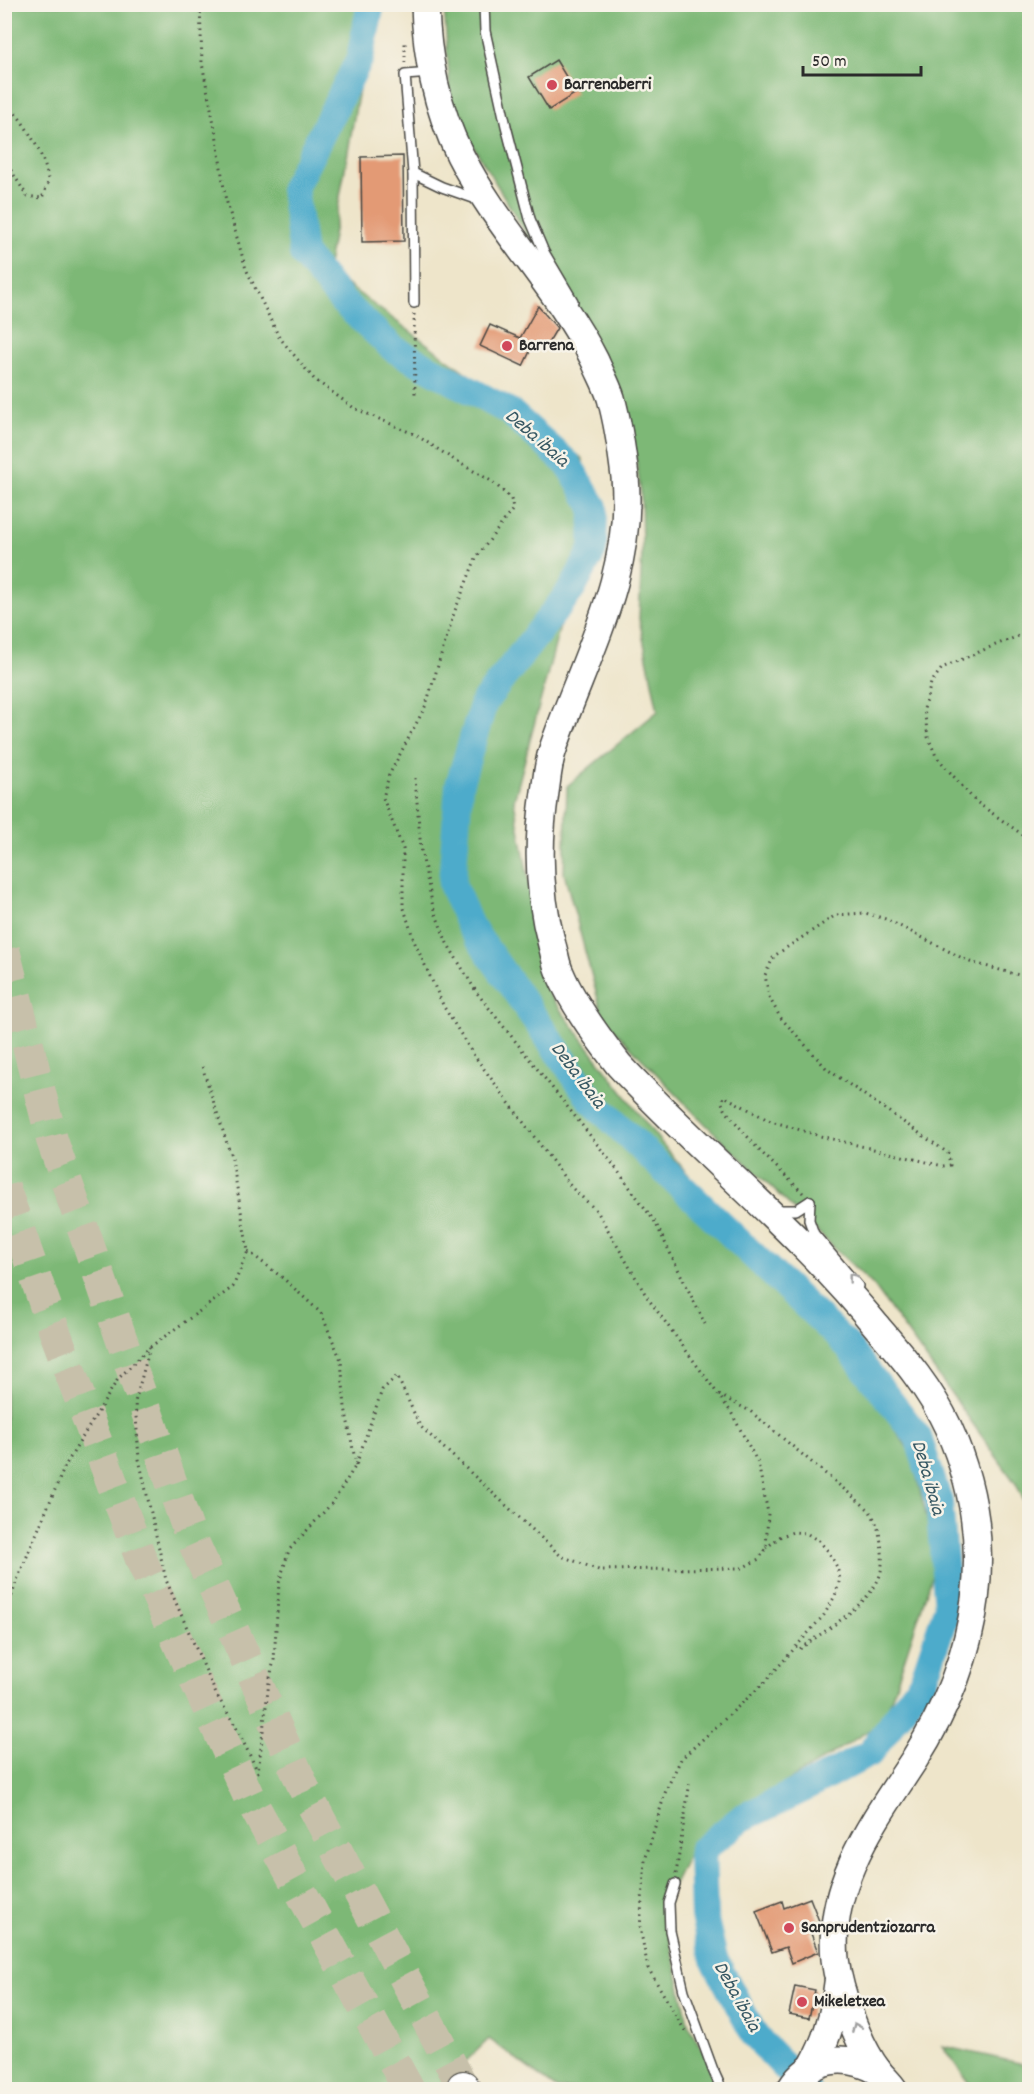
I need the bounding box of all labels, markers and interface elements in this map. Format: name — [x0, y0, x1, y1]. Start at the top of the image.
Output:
scale bar — [803, 39, 922, 77]
text: 50 m — [812, 50, 847, 75]
place label: Barrenaberri — [564, 73, 652, 98]
marker: Barrenaberri — [545, 78, 559, 92]
place label: Barrena — [519, 334, 575, 359]
marker: Barrena — [500, 339, 514, 353]
water label: Deba ibaia — [498, 403, 575, 476]
water label: Deba ibaia — [543, 1037, 612, 1116]
one-way arrow — [848, 1273, 859, 1284]
water label: Deba ibaia — [903, 1437, 951, 1520]
place label: Sanprudentziozarra — [801, 1916, 936, 1941]
marker: Sanprudentziozarra — [782, 1921, 796, 1935]
water label: Deba ibaia — [705, 1957, 768, 2039]
place label: Mikeletxea — [814, 1990, 886, 2015]
marker: Mikeletxea — [795, 1995, 809, 2009]
one-way arrow — [851, 2023, 863, 2034]

